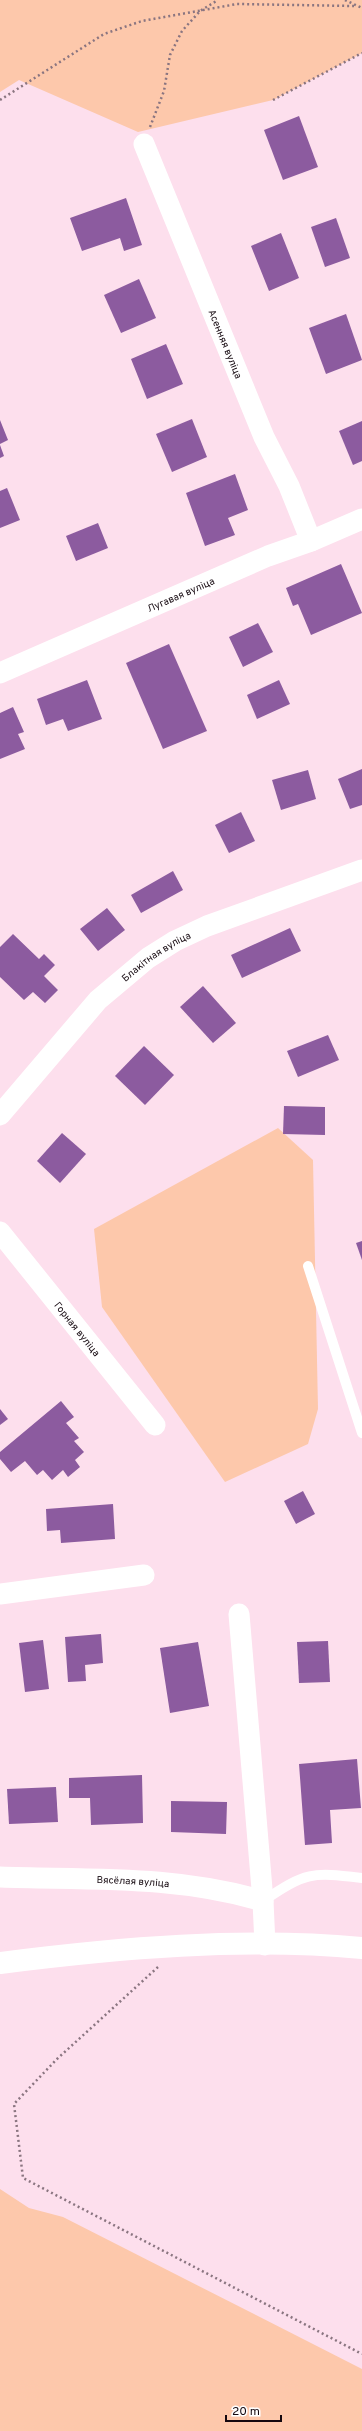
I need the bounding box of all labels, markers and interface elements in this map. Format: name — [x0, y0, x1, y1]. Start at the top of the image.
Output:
street label: Асенняя вуліца — [205, 308, 244, 381]
street label: Лугавая вуліца — [145, 575, 217, 616]
street label: Блакітная вуліца — [120, 930, 193, 985]
street label: Горная вуліца — [51, 1300, 102, 1360]
street label: Вясёлая вуліца — [96, 1874, 170, 1891]
scale bar — [226, 2397, 281, 2423]
text: 20 m — [232, 2404, 260, 2420]

